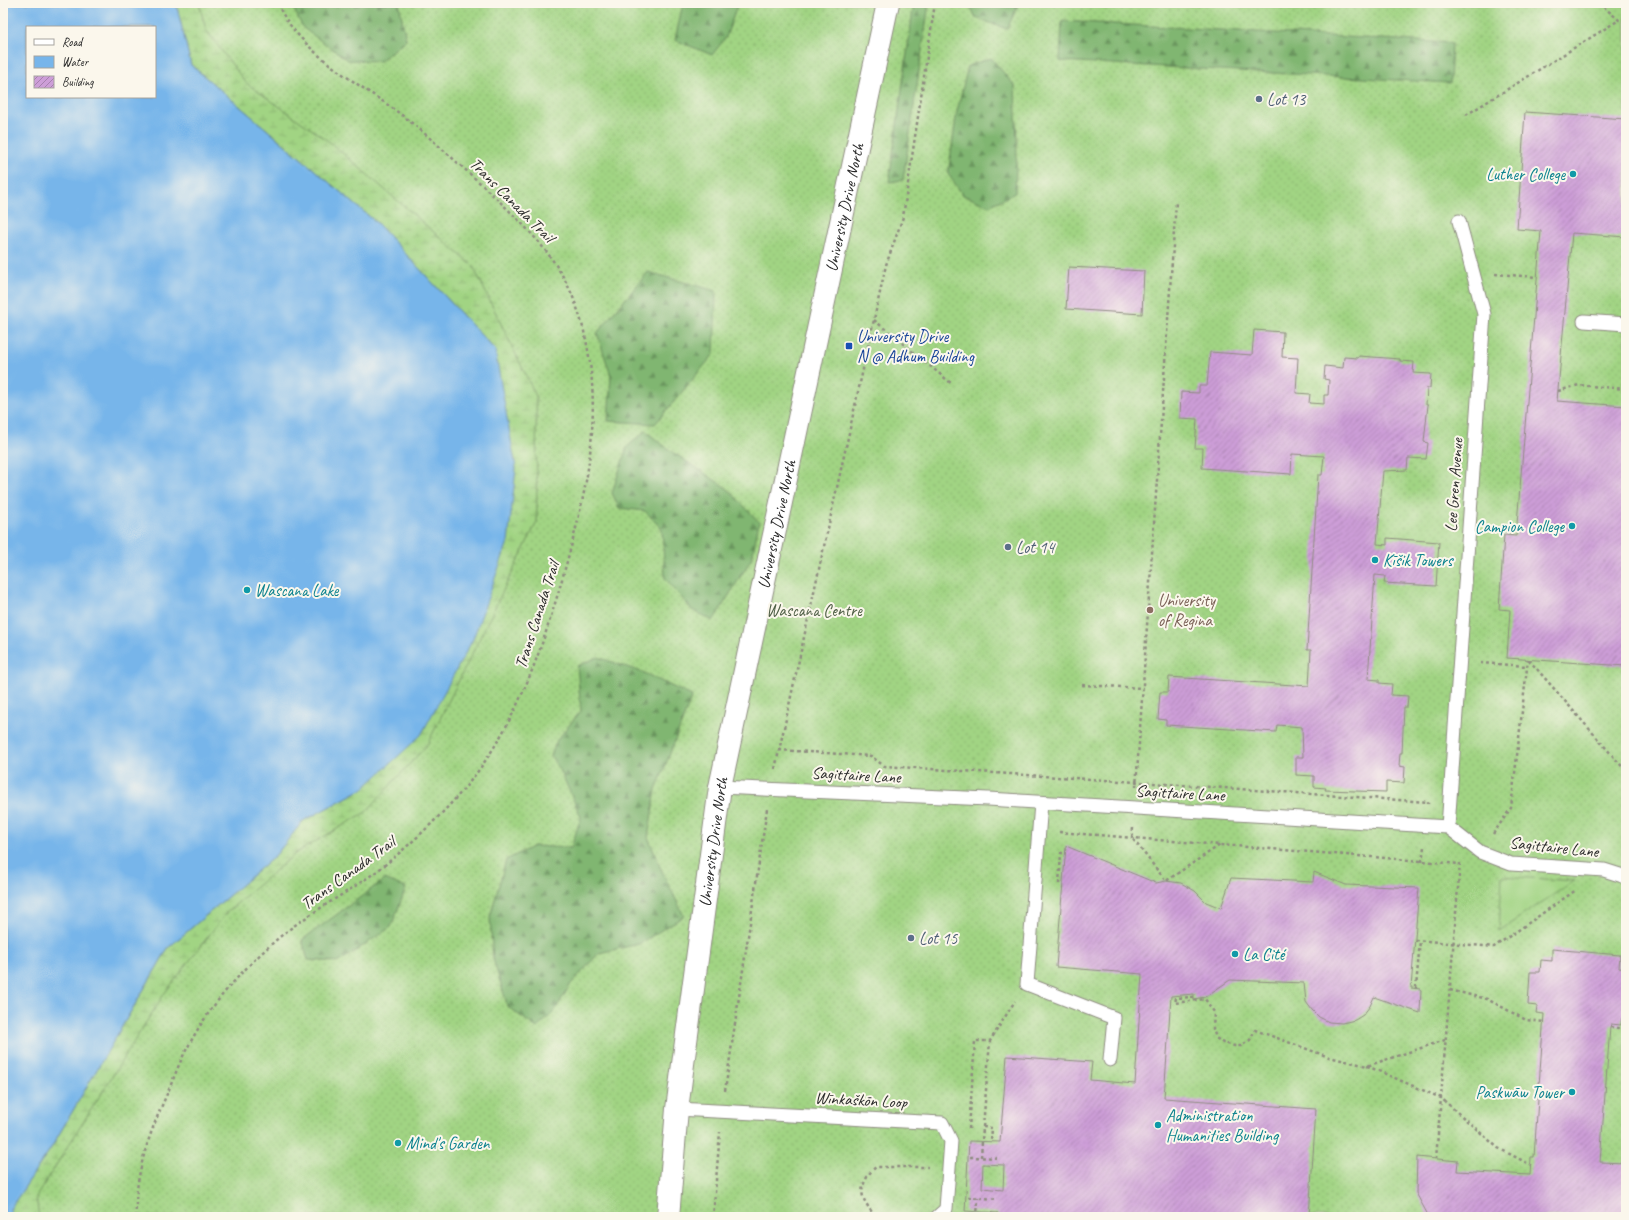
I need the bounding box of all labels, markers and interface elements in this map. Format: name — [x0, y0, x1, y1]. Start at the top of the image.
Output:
legend — [26, 26, 156, 98]
text: Road — [62, 34, 84, 50]
text: Water — [62, 54, 90, 70]
text: Building — [62, 74, 94, 90]
place label: Lot 13 — [1267, 89, 1307, 110]
marker: Lot 13 — [1254, 94, 1264, 104]
street label: University Drive North — [820, 140, 868, 274]
street label: Trans Canada Trail — [465, 153, 561, 249]
place label: Luther College — [1486, 164, 1566, 185]
marker: Luther College — [1568, 169, 1578, 179]
place label: University Drive N @ Adhum Building — [857, 326, 975, 367]
marker: University Drive N @ Adhum Building — [844, 341, 854, 351]
street label: Lee Gren Avenue — [1440, 436, 1468, 532]
street label: University Drive North — [752, 457, 801, 590]
place label: Campion College — [1475, 516, 1565, 537]
marker: Campion College — [1567, 521, 1577, 531]
place label: Lot 14 — [1016, 537, 1057, 558]
marker: Lot 14 — [1003, 542, 1013, 552]
place label: Kīšik Towers — [1383, 550, 1455, 571]
marker: Kīšik Towers — [1370, 555, 1380, 565]
street label: Trans Canada Trail — [510, 556, 565, 671]
place label: Wascana Lake — [255, 580, 340, 601]
marker: Wascana Lake — [242, 585, 252, 595]
place label: University of Regina — [1158, 590, 1216, 631]
park label: Wascana Centre — [766, 600, 863, 621]
marker: University of Regina — [1145, 605, 1155, 615]
street label: Sagittaire Lane — [811, 762, 903, 788]
street label: University Drive North — [694, 774, 733, 908]
street label: Sagittaire Lane — [1135, 780, 1227, 806]
street label: Trans Canada Trail — [297, 830, 402, 914]
street label: Sagittaire Lane — [1508, 832, 1601, 862]
place label: Lot 15 — [919, 928, 959, 949]
marker: Lot 15 — [906, 933, 916, 943]
place label: La Cité — [1243, 944, 1287, 965]
marker: La Cité — [1230, 949, 1240, 959]
place label: Paskwāw Tower — [1476, 1082, 1566, 1103]
street label: Wīnkaškōn Loop — [814, 1087, 909, 1113]
marker: Paskwāw Tower — [1567, 1087, 1577, 1097]
place label: Administration Humanities Building — [1166, 1105, 1280, 1146]
marker: Administration Humanities Building — [1153, 1120, 1163, 1130]
place label: Mind's Garden — [406, 1133, 491, 1154]
marker: Mind's Garden — [393, 1138, 403, 1148]

